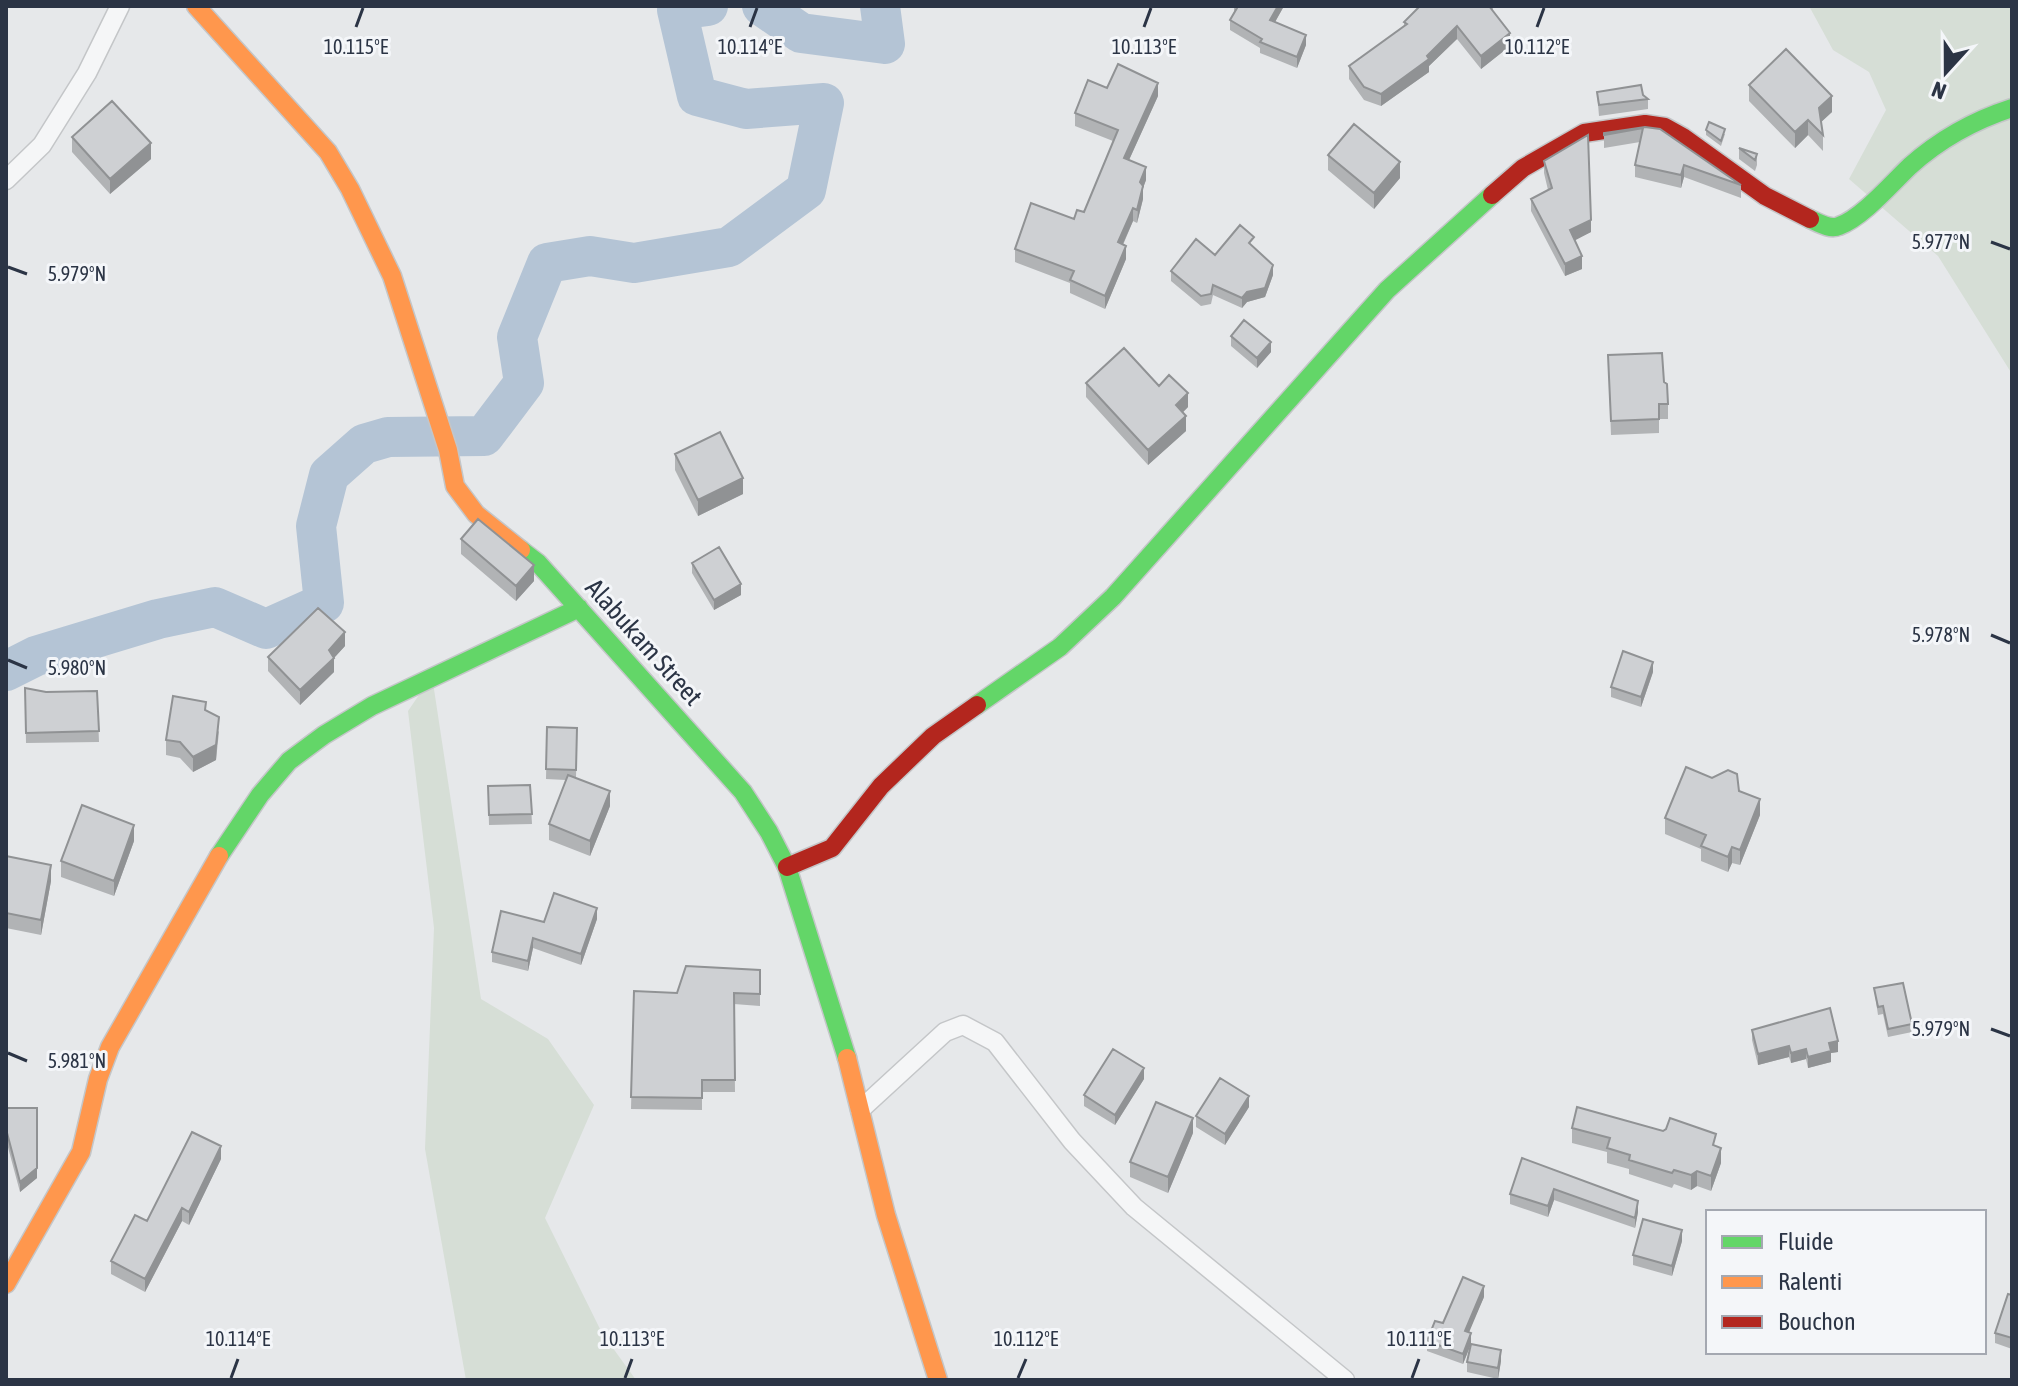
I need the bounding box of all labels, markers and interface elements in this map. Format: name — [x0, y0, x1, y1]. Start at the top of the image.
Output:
north arrow — [1906, 32, 1986, 112]
text: 10.115°E — [324, 35, 389, 58]
text: 10.114°E — [718, 35, 783, 58]
text: 10.113°E — [1112, 35, 1177, 58]
text: 10.112°E — [1505, 35, 1570, 58]
text: N — [1928, 76, 1950, 105]
text: 5.977°N — [1912, 230, 1970, 253]
text: 5.979°N — [48, 262, 106, 285]
street label: Alabukam Street — [580, 573, 708, 711]
text: 5.978°N — [1912, 623, 1970, 646]
text: 5.980°N — [48, 656, 106, 679]
text: 5.979°N — [1912, 1017, 1970, 1040]
text: 5.981°N — [48, 1049, 106, 1072]
legend — [1706, 1210, 1986, 1354]
text: Fluide — [1778, 1228, 1833, 1255]
text: Ralenti — [1778, 1268, 1842, 1295]
text: Bouchon — [1778, 1308, 1856, 1335]
text: 10.114°E — [206, 1327, 271, 1350]
text: 10.113°E — [600, 1327, 665, 1350]
text: 10.112°E — [994, 1327, 1059, 1350]
text: 10.111°E — [1387, 1327, 1452, 1350]

